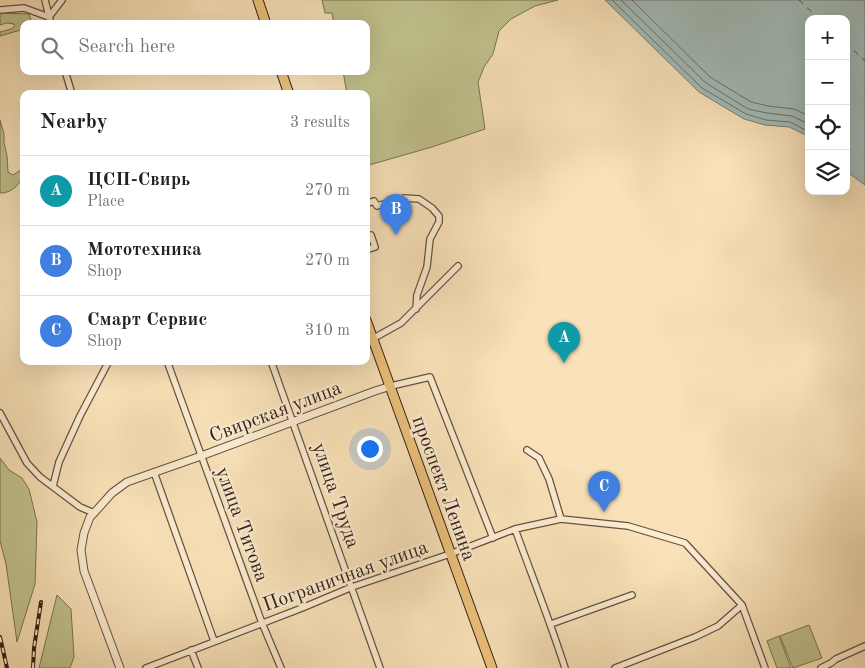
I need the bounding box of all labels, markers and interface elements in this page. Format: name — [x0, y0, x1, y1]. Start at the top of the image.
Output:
map controls — [805, 15, 850, 195]
button: + — [805, 15, 850, 60]
search box — [20, 20, 370, 75]
icon: search — [38, 34, 66, 62]
text: Search here — [78, 38, 175, 57]
button: − — [805, 60, 850, 105]
button: locate — [805, 105, 850, 150]
text: Nearby — [40, 112, 108, 133]
text: 3 results — [290, 115, 350, 131]
button: layers — [805, 150, 850, 195]
text: ЦСП-Свирь — [87, 171, 190, 190]
text: A — [50, 183, 62, 199]
text: 270 m — [305, 183, 350, 199]
text: Place — [87, 194, 124, 210]
pin: B — [380, 194, 412, 235]
text: Мототехника — [87, 241, 202, 260]
text: B — [50, 253, 62, 269]
text: 270 m — [305, 253, 350, 269]
text: Shop — [87, 264, 122, 280]
text: Смарт Сервис — [87, 311, 207, 330]
pin: A — [548, 322, 580, 363]
text: C — [51, 323, 61, 339]
text: 310 m — [305, 323, 350, 339]
text: Shop — [87, 334, 122, 350]
street label: Свирская улица — [207, 378, 345, 447]
street label: проспект Ленина — [408, 414, 479, 564]
your location — [357, 436, 383, 462]
street label: улица Труда — [308, 440, 363, 551]
street label: улица Титова — [211, 465, 271, 585]
pin: C — [588, 471, 620, 512]
street label: Пограничная улица — [260, 538, 431, 616]

